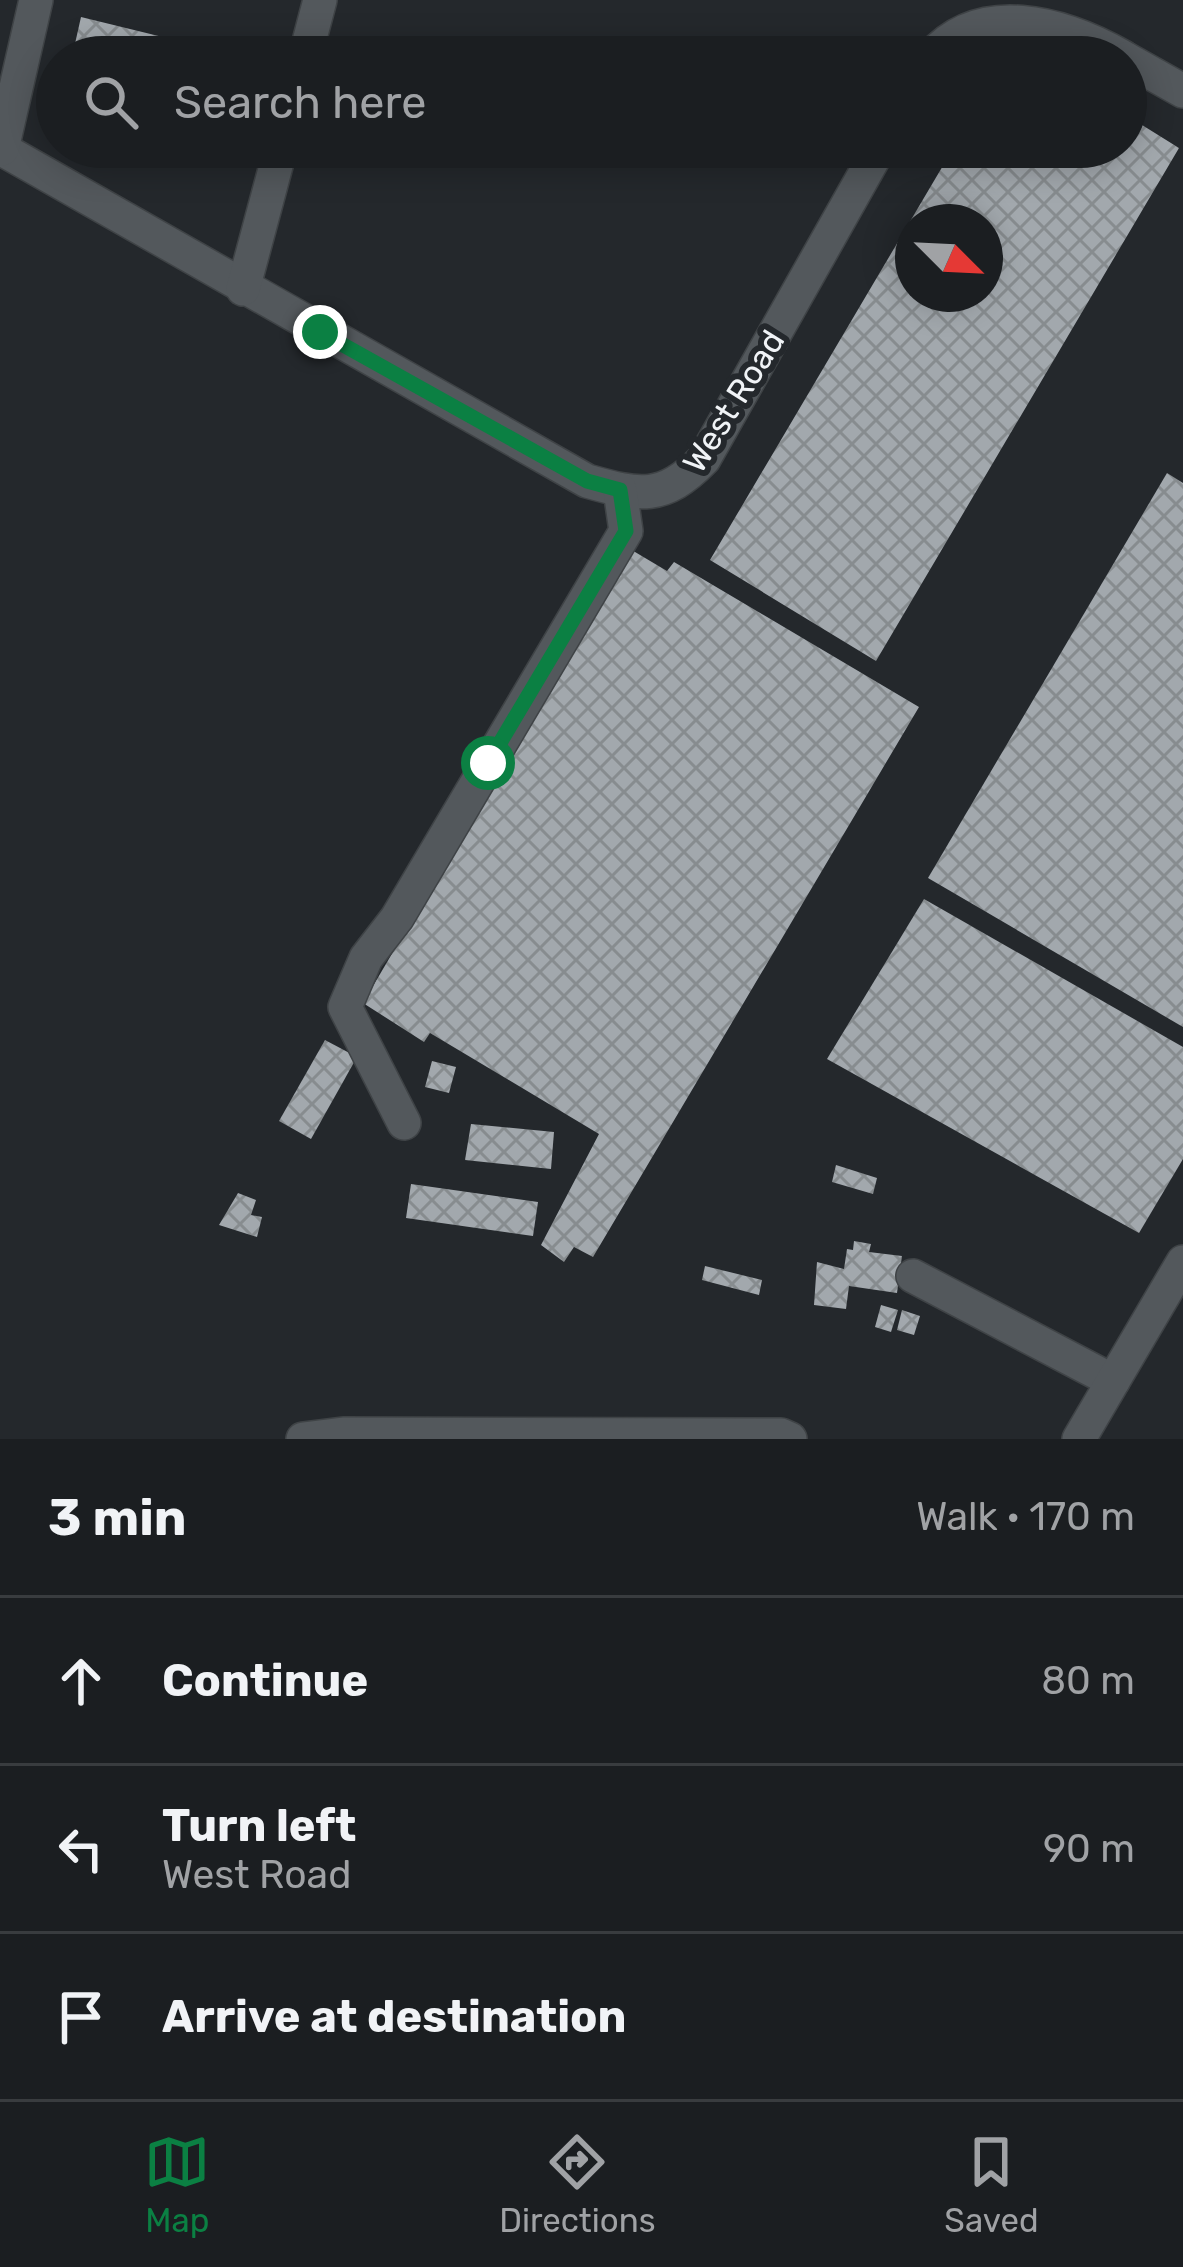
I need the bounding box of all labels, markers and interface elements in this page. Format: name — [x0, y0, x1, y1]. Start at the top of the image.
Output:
search box — [36, 36, 1147, 168]
icon: search — [78, 69, 144, 135]
text: Search here — [174, 76, 426, 129]
north arrow — [895, 204, 1003, 312]
route end — [293, 305, 347, 359]
street label: West Road — [674, 323, 792, 480]
route start — [461, 736, 515, 790]
text: 3 min — [48, 1487, 187, 1548]
text: Walk · 170 m — [916, 1494, 1135, 1540]
icon: ahead — [48, 1648, 114, 1714]
text: Continue — [162, 1654, 368, 1707]
text: 80 m — [1041, 1658, 1135, 1704]
text: Turn left — [162, 1799, 356, 1852]
icon: left — [48, 1816, 114, 1882]
text: 90 m — [1043, 1826, 1135, 1872]
text: West Road — [162, 1852, 351, 1898]
icon: arrive — [48, 1984, 114, 2050]
text: Arrive at destination — [162, 1990, 627, 2043]
tab: Map — [144, 2129, 210, 2240]
tab: Directions — [499, 2129, 656, 2240]
tab: Saved — [944, 2129, 1039, 2240]

